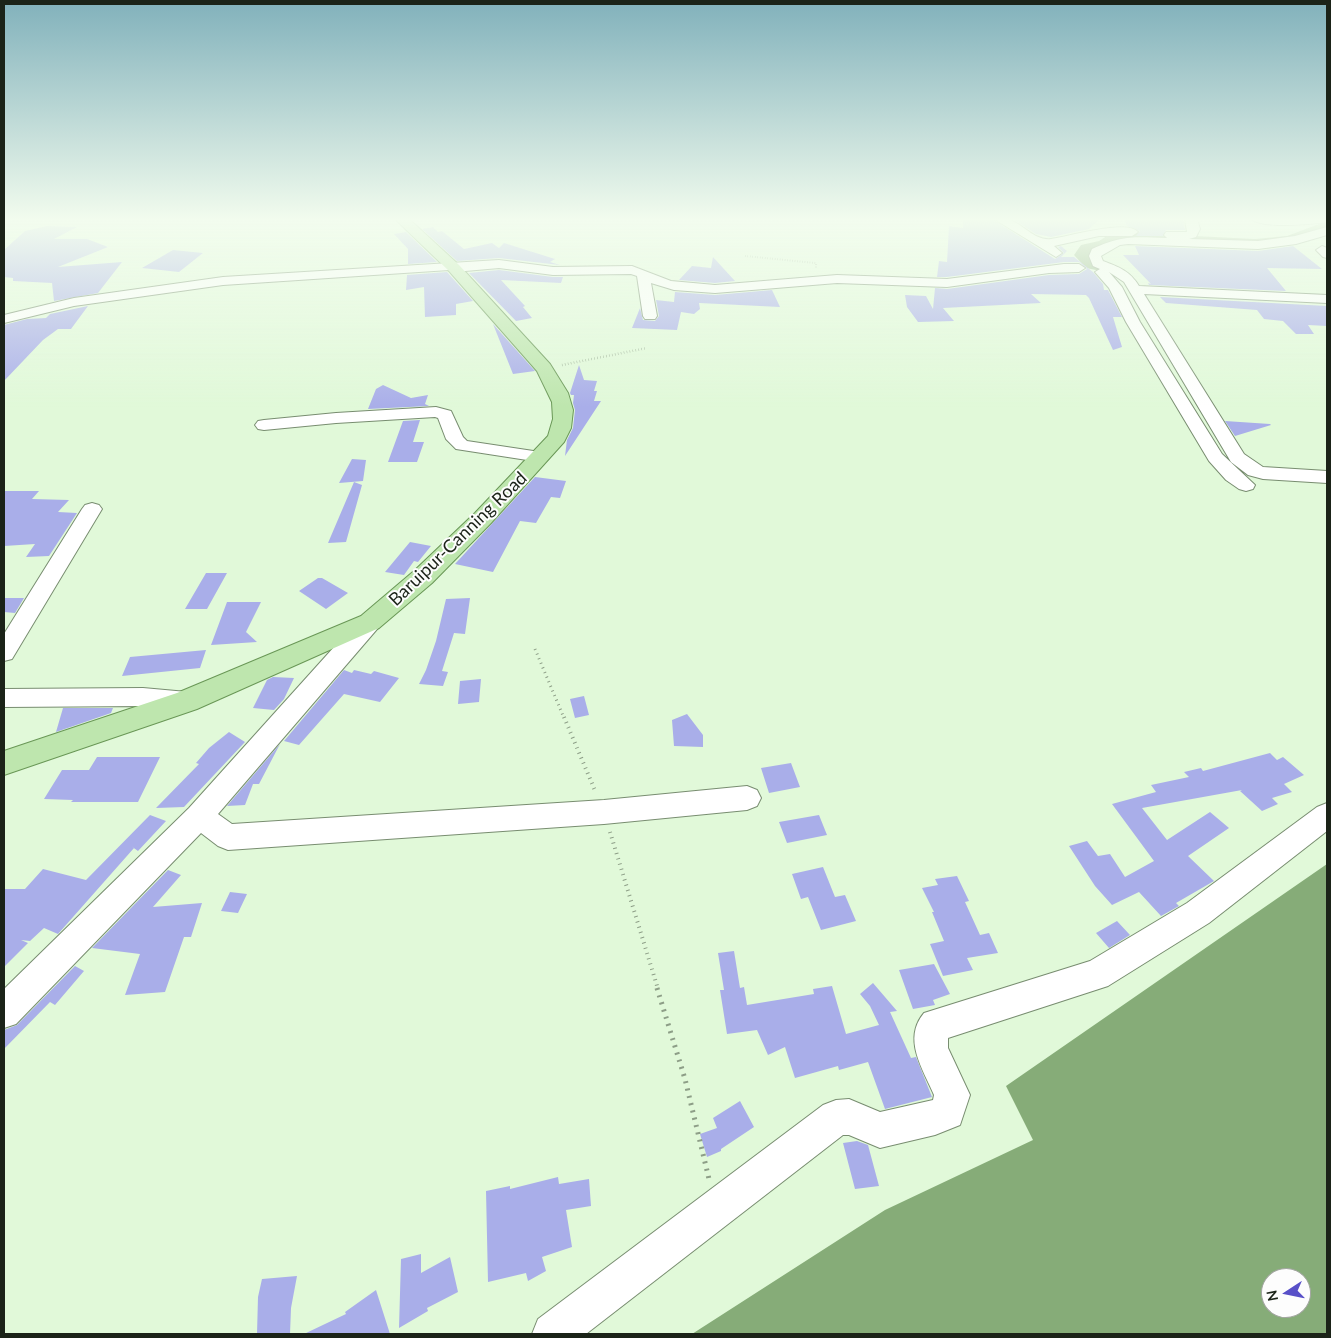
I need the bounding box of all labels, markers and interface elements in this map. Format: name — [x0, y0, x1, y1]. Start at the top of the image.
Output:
street label: Baruipur-Canning Road — [384, 467, 532, 611]
north arrow — [1261, 1268, 1311, 1318]
text: N — [1262, 1289, 1281, 1303]

